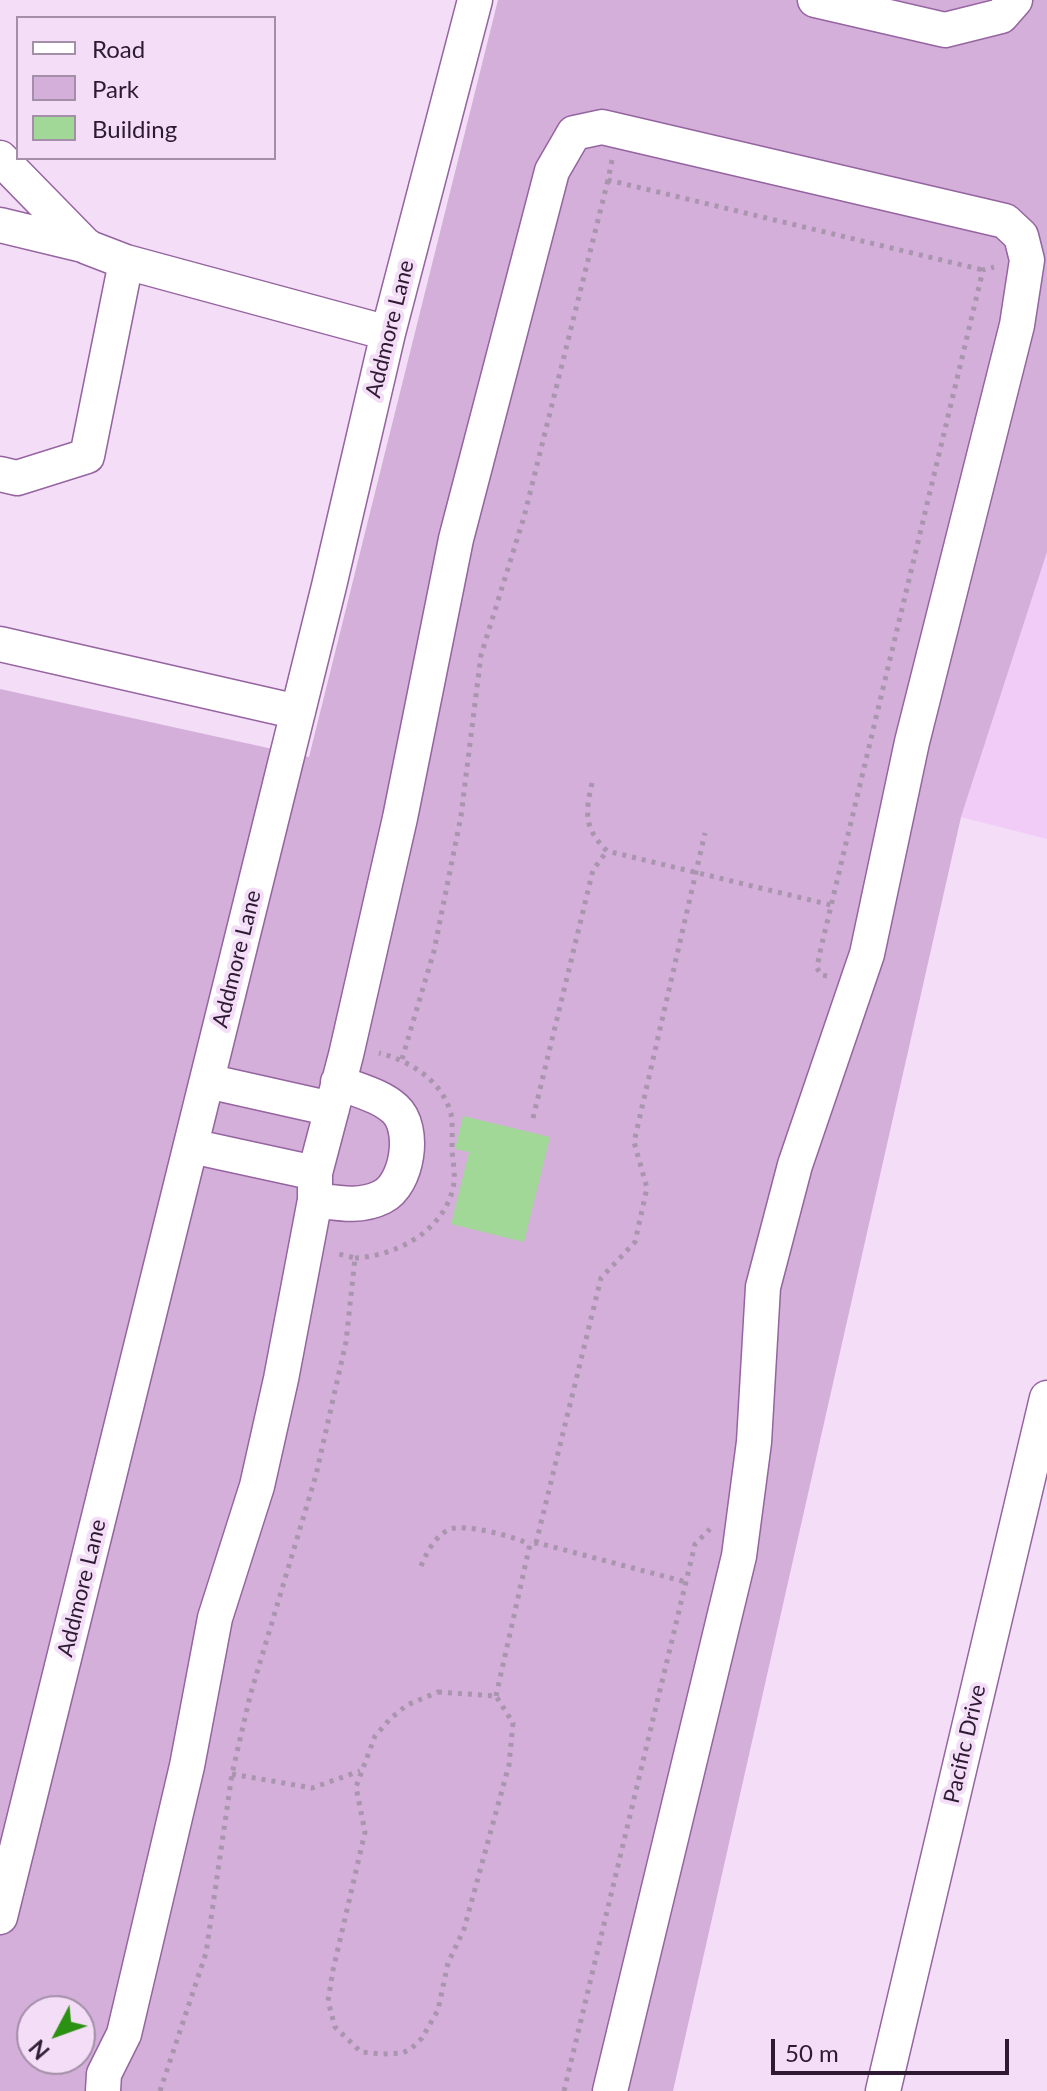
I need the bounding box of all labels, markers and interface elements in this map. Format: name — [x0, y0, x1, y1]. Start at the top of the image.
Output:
legend — [16, 16, 276, 160]
text: Road — [92, 34, 145, 63]
text: Park — [92, 74, 139, 103]
text: Building — [92, 114, 177, 143]
street label: Addmore Lane — [360, 258, 420, 400]
street label: Addmore Lane — [207, 888, 267, 1030]
street label: Addmore Lane — [52, 1517, 112, 1659]
street label: Pacific Drive — [939, 1682, 991, 1806]
north arrow — [16, 1995, 96, 2075]
scale bar — [775, 2023, 1013, 2073]
text: N — [23, 2035, 55, 2065]
text: 50 m — [785, 2038, 839, 2067]

